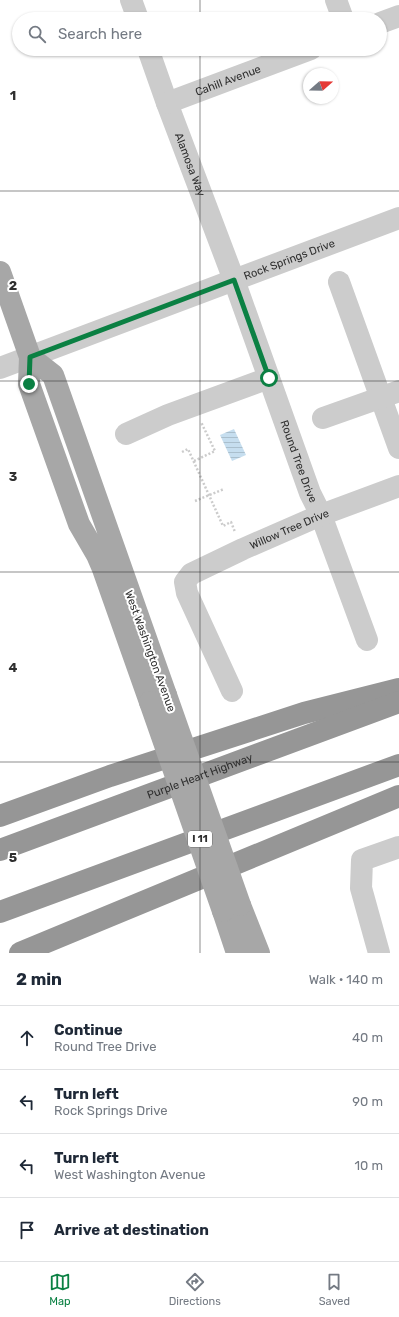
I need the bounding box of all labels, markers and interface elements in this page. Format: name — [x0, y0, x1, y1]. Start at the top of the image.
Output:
search box — [12, 12, 387, 56]
icon: search — [26, 23, 48, 45]
text: Search here — [58, 25, 142, 43]
street label: Cahill Avenue — [193, 62, 263, 98]
north arrow — [303, 68, 339, 104]
text: 1 — [10, 88, 16, 103]
street label: Alamosa Way — [172, 131, 208, 198]
street label: Rock Springs Drive — [242, 236, 337, 282]
text: 2 — [9, 278, 17, 293]
route start — [260, 369, 278, 387]
route end — [20, 375, 38, 393]
street label: Round Tree Drive — [278, 418, 320, 505]
text: 3 — [9, 469, 18, 484]
street label: Willow Tree Drive — [247, 506, 331, 552]
street label: West Washington Avenue — [122, 589, 178, 713]
text: 4 — [9, 660, 18, 675]
street label: Purple Heart Highway — [145, 750, 254, 801]
road number: I 11 — [188, 831, 212, 847]
text: 5 — [9, 850, 17, 865]
text: 2 min — [16, 969, 62, 989]
text: Walk · 140 m — [309, 972, 383, 987]
text: Continue — [54, 1021, 123, 1039]
icon: ahead — [16, 1027, 38, 1049]
text: 40 m — [352, 1030, 383, 1045]
text: Round Tree Drive — [54, 1039, 157, 1054]
text: Turn left — [54, 1085, 119, 1103]
icon: left — [16, 1091, 38, 1113]
text: 90 m — [352, 1094, 383, 1109]
text: Rock Springs Drive — [54, 1103, 168, 1118]
text: Turn left — [54, 1149, 119, 1167]
icon: left — [16, 1155, 38, 1177]
text: 10 m — [354, 1158, 383, 1173]
text: West Washington Avenue — [54, 1167, 206, 1182]
icon: arrive — [16, 1219, 38, 1241]
text: Arrive at destination — [54, 1221, 209, 1239]
tab: Map — [49, 1271, 71, 1308]
tab: Directions — [169, 1271, 221, 1308]
tab: Saved — [319, 1271, 350, 1308]

